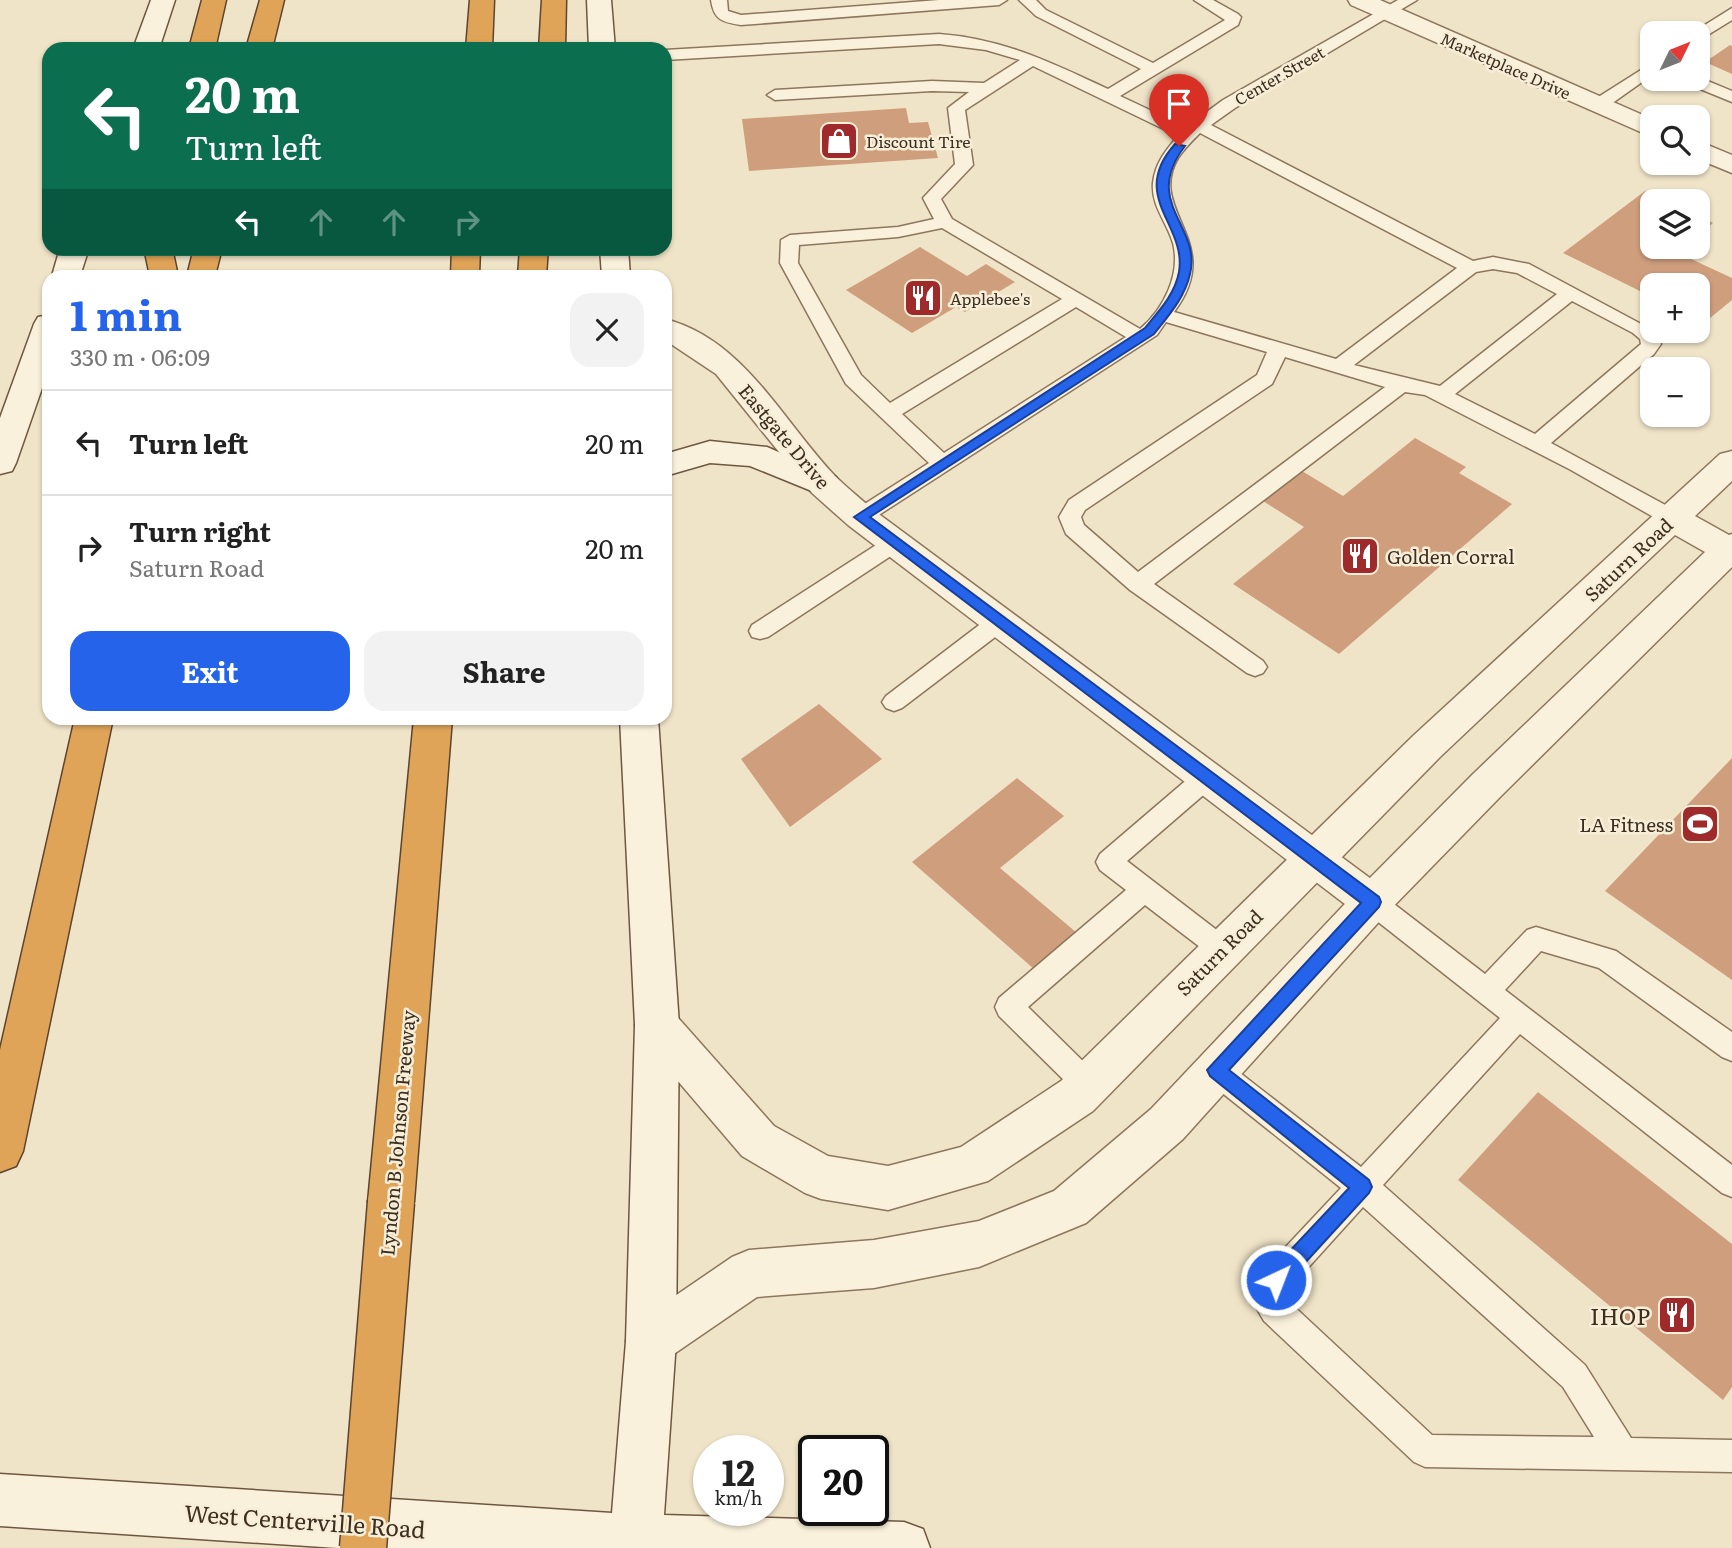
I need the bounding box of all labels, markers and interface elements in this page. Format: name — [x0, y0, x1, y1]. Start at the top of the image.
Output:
north arrow — [1640, 21, 1710, 91]
map controls — [1640, 21, 1710, 427]
street label: Marketplace Drive — [1437, 26, 1575, 104]
street label: Center Street — [1229, 39, 1329, 111]
text: 20 m — [185, 55, 300, 128]
icon: left — [70, 70, 161, 161]
pin — [1149, 74, 1209, 146]
icon: arrive — [1160, 85, 1198, 123]
button: search — [1640, 105, 1710, 175]
shop icon: Discount Tire — [818, 120, 860, 162]
text: Turn left — [185, 122, 322, 170]
place label: Discount Tire — [866, 129, 971, 153]
button: layers — [1640, 189, 1710, 259]
icon: left — [229, 203, 267, 241]
icon: ahead — [302, 203, 340, 241]
icon: ahead — [375, 203, 413, 241]
icon: right — [448, 203, 486, 241]
button: + — [1640, 273, 1710, 343]
restaurant icon: Applebee's — [902, 277, 944, 319]
text: 1 min — [70, 282, 182, 344]
place label: Applebee's — [950, 286, 1030, 310]
button: close — [570, 293, 644, 367]
text: 330 m · 06:09 — [70, 339, 210, 373]
button: − — [1640, 357, 1710, 427]
street label: Eastgate Drive — [733, 377, 837, 495]
text: Turn left — [129, 423, 248, 462]
text: 20 m — [585, 423, 644, 462]
icon: left — [70, 424, 108, 462]
street label: Saturn Road — [1578, 510, 1679, 607]
text: Turn right — [129, 511, 271, 550]
text: 20 m — [585, 528, 644, 567]
icon: right — [70, 529, 108, 567]
restaurant icon: Golden Corral — [1339, 535, 1381, 577]
place label: Golden Corral — [1387, 542, 1515, 570]
text: Saturn Road — [129, 550, 264, 584]
button: Exit — [70, 631, 350, 711]
button: Share — [364, 631, 644, 711]
sports icon: LA Fitness — [1679, 803, 1721, 845]
place label: LA Fitness — [1579, 810, 1673, 838]
street label: Saturn Road — [1170, 902, 1269, 1001]
street label: Lyndon B Johnson Freeway — [372, 1009, 422, 1257]
position arrow — [1239, 1243, 1313, 1317]
restaurant icon: IHOP — [1656, 1294, 1698, 1336]
place label: IHOP — [1590, 1298, 1650, 1332]
speed limit sign: 20 — [798, 1435, 889, 1526]
text: 12 — [722, 1445, 755, 1497]
text: km/h — [715, 1484, 762, 1511]
street label: West Centerville Road — [183, 1495, 427, 1545]

